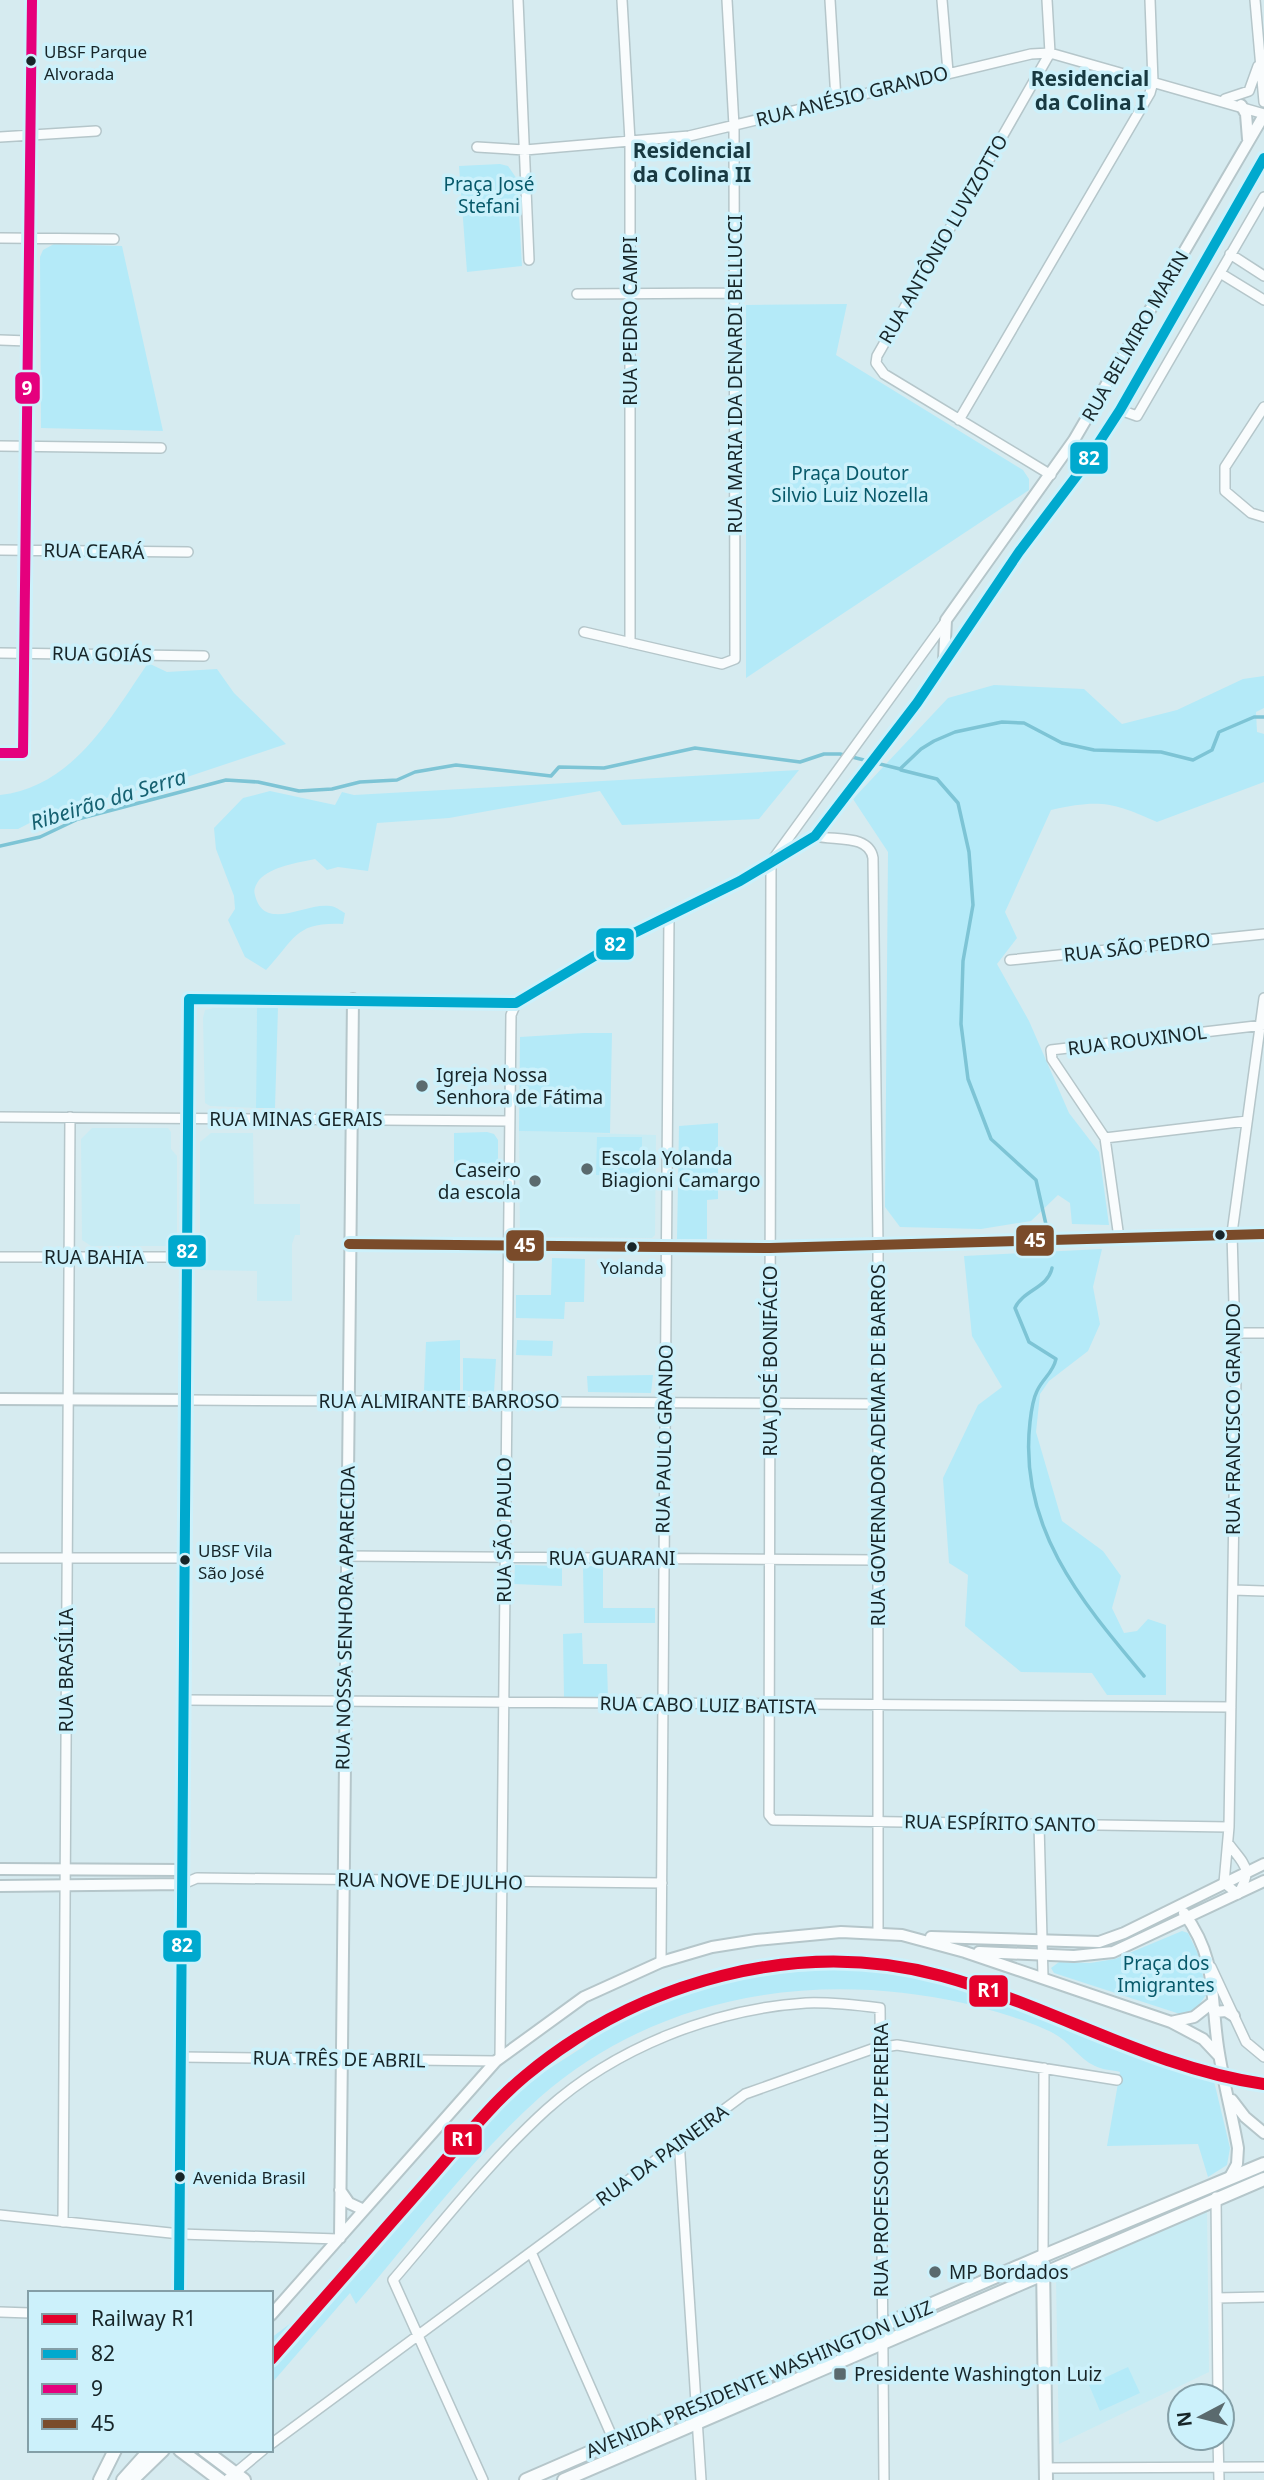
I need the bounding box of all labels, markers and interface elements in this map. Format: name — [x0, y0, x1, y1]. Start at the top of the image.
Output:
place label: UBSF Parque Alvorada — [44, 40, 147, 85]
marker: UBSF Parque Alvorada — [24, 54, 38, 68]
street label: RUA ANÉSIO GRANDO — [753, 60, 951, 132]
district label: Residencial da Colina I — [1031, 64, 1149, 116]
street label: RUA ANTÔNIO LUVIZOTTO — [872, 130, 1014, 348]
district label: Residencial da Colina II — [633, 136, 751, 188]
park label: Praça José Stefani — [444, 171, 534, 219]
street label: RUA MARIA IDA DENARDI BELLUCCI — [722, 214, 748, 534]
street label: RUA PEDRO CAMPI — [617, 236, 643, 406]
street label: RUA BELMIRO MARIN — [1076, 246, 1194, 426]
line badge: 9 — [14, 371, 41, 405]
text: 9 — [22, 375, 33, 401]
line badge: 82 — [1069, 441, 1109, 475]
text: 82 — [1078, 445, 1100, 471]
park label: Praça Doutor Silvio Luiz Nozella — [771, 460, 929, 508]
street label: RUA CEARÁ — [43, 537, 146, 565]
street label: RUA GOIÁS — [52, 640, 152, 668]
water label: Ribeirão da Serra — [27, 762, 189, 836]
street label: RUA SÃO PEDRO — [1062, 926, 1212, 968]
line badge: 82 — [595, 927, 635, 961]
text: 82 — [604, 931, 626, 957]
street label: RUA ROUXINOL — [1066, 1019, 1208, 1061]
place label: Igreja Nossa Senhora de Fátima — [436, 1062, 603, 1110]
marker: Igreja Nossa Senhora de Fátima — [414, 1078, 430, 1094]
street label: RUA MINAS GERAIS — [209, 1106, 383, 1132]
place label: Escola Yolanda Biagioni Camargo — [601, 1145, 761, 1193]
place label: Caseiro da escola — [438, 1157, 521, 1205]
marker: Escola Yolanda Biagioni Camargo — [579, 1161, 595, 1177]
marker: Caseiro da escola — [527, 1173, 543, 1189]
line badge: 45 — [1015, 1224, 1055, 1257]
text: 45 — [1024, 1227, 1046, 1253]
unlabelled marker — [1213, 1228, 1227, 1242]
line badge: 45 — [505, 1229, 545, 1262]
text: 45 — [514, 1232, 536, 1258]
line badge: 82 — [167, 1234, 207, 1268]
text: 82 — [176, 1238, 198, 1264]
marker: Yolanda — [625, 1240, 639, 1254]
street label: RUA BAHIA — [44, 1244, 145, 1270]
place label: Yolanda — [600, 1256, 664, 1279]
street label: RUA GOVERNADOR ADEMAR DE BARROS — [865, 1264, 891, 1626]
street label: RUA JOSÉ BONIFÁCIO — [757, 1265, 783, 1457]
street label: RUA FRANCISCO GRANDO — [1220, 1303, 1246, 1535]
street label: RUA PAULO GRANDO — [649, 1344, 679, 1534]
street label: RUA ALMIRANTE BARROSO — [318, 1388, 560, 1414]
street label: RUA SÃO PAULO — [491, 1457, 517, 1603]
street label: RUA NOSSA SENHORA APARECIDA — [329, 1465, 361, 1770]
place label: UBSF Vila São José — [198, 1539, 273, 1584]
street label: RUA GUARANI — [548, 1545, 676, 1571]
marker: UBSF Vila São José — [178, 1553, 192, 1567]
street label: RUA BRASÍLIA — [53, 1607, 79, 1732]
street label: RUA CABO LUIZ BATISTA — [599, 1690, 817, 1720]
street label: RUA ESPÍRITO SANTO — [904, 1808, 1096, 1838]
street label: RUA NOVE DE JULHO — [337, 1866, 523, 1896]
line badge: 82 — [162, 1929, 202, 1963]
text: 82 — [171, 1932, 193, 1958]
park label: Praça dos Imigrantes — [1117, 1950, 1215, 1998]
line badge: R1 — [968, 1974, 1009, 2008]
text: R1 — [977, 1977, 1001, 2003]
street label: RUA PROFESSOR LUIZ PEREIRA — [868, 2022, 894, 2297]
street label: RUA TRÊS DE ABRIL — [252, 2044, 426, 2074]
street label: RUA DA PAINEIRA — [591, 2098, 734, 2212]
line badge: R1 — [443, 2123, 483, 2156]
text: R1 — [451, 2126, 475, 2152]
place label: Avenida Brasil — [193, 2166, 306, 2189]
marker: Avenida Brasil — [173, 2170, 187, 2184]
place label: MP Bordados — [949, 2259, 1069, 2285]
marker: MP Bordados — [927, 2264, 943, 2280]
legend — [28, 2291, 273, 2452]
street label: AVENIDA PRESIDENTE WASHINGTON LUIZ — [582, 2294, 936, 2464]
text: Railway R1 — [91, 2304, 196, 2332]
text: 82 — [91, 2339, 115, 2367]
place label: Presidente Washington Luiz — [854, 2361, 1102, 2387]
marker: Presidente Washington Luiz — [832, 2366, 848, 2382]
text: 9 — [91, 2374, 103, 2402]
north arrow — [1166, 2382, 1236, 2452]
text: 45 — [91, 2409, 115, 2437]
text: N — [1170, 2410, 1198, 2428]

